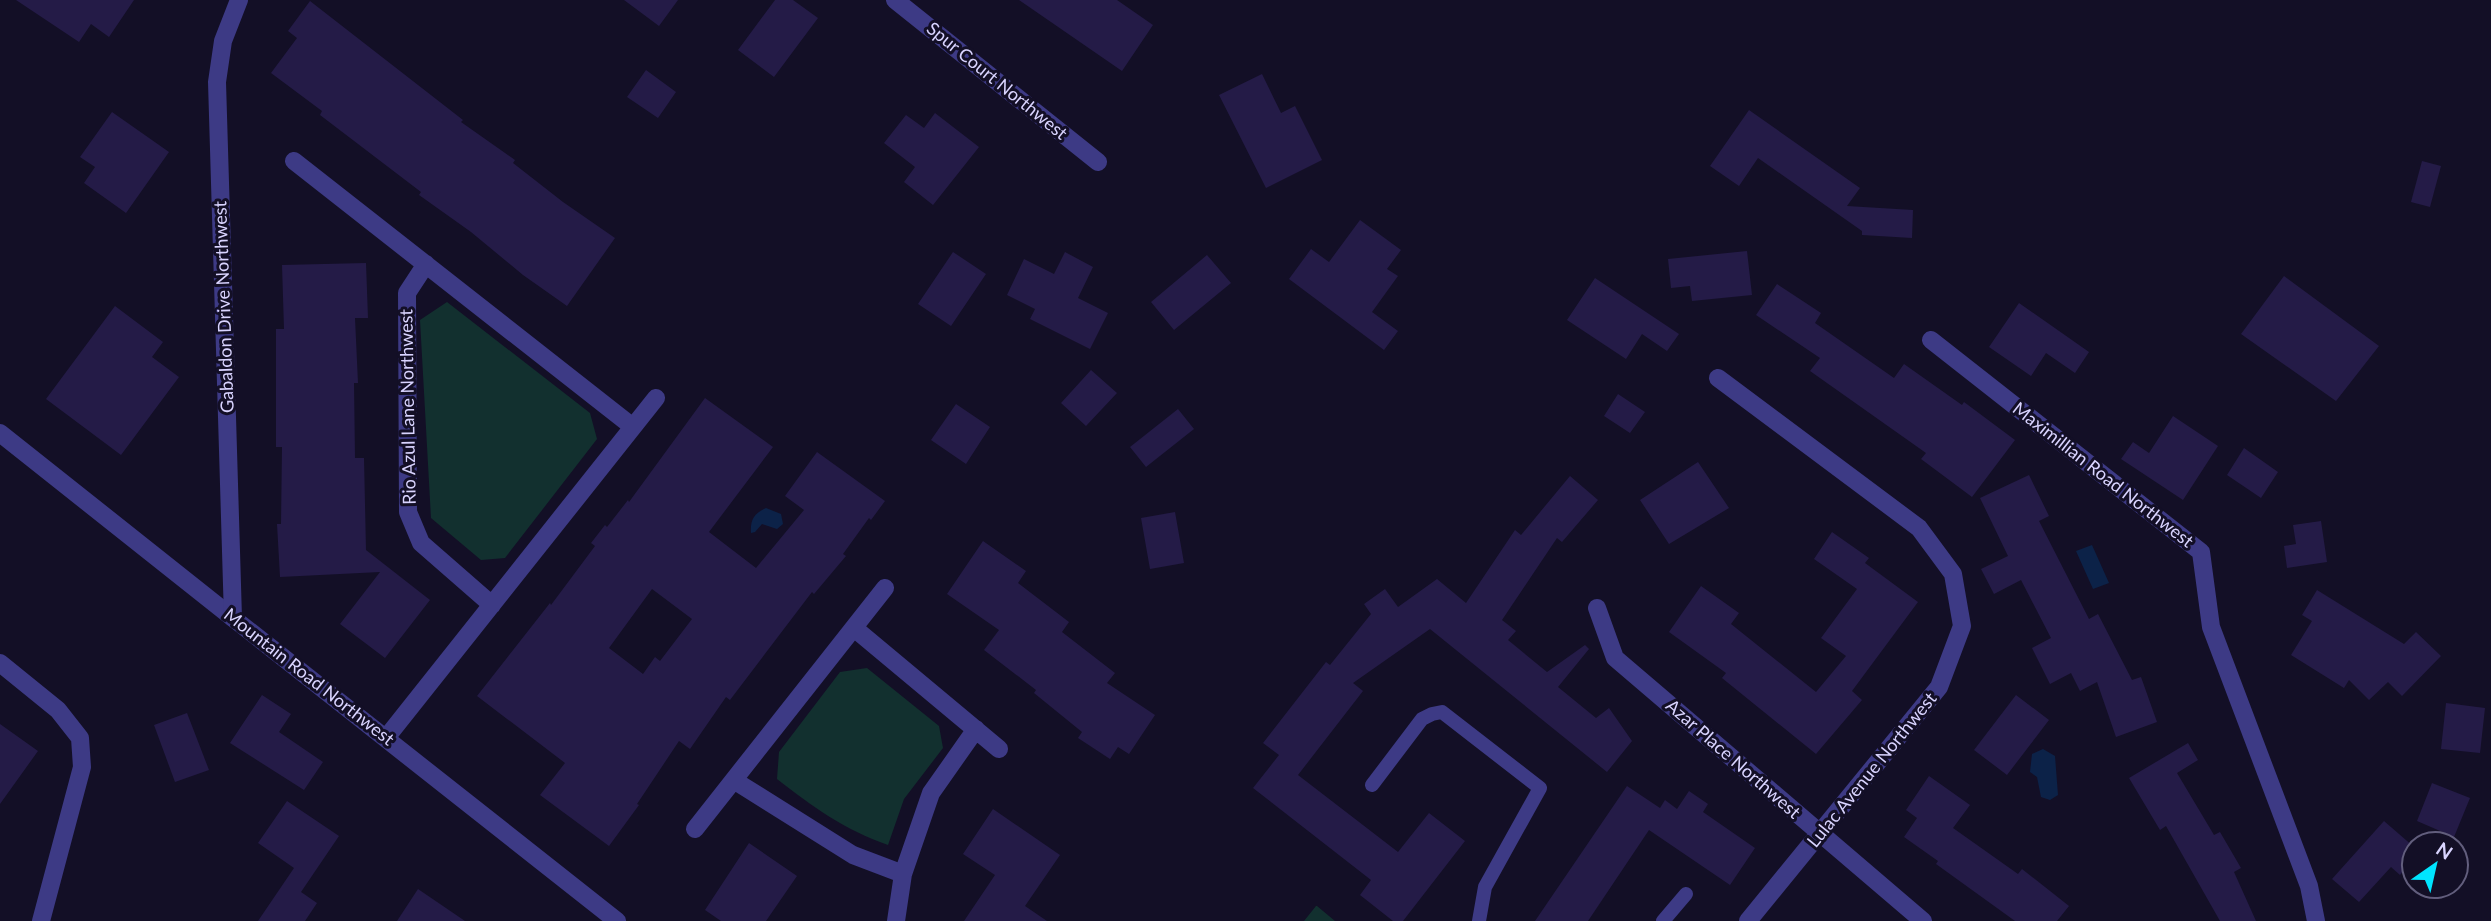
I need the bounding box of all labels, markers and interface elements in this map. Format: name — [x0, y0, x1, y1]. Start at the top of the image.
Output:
street label: Spur Court Northwest — [923, 17, 1073, 144]
street label: Gabaldon Drive Northwest — [208, 200, 238, 413]
street label: Rio Azul Lane Northwest — [394, 308, 420, 505]
street label: Maximillian Road Northwest — [2009, 397, 2199, 552]
street label: Mountain Road Northwest — [220, 603, 400, 750]
street label: Lulac Avenue Northwest — [1802, 687, 1941, 851]
street label: Azar Place Northwest — [1662, 694, 1806, 823]
north arrow — [2400, 830, 2470, 900]
text: N — [2432, 837, 2457, 864]

